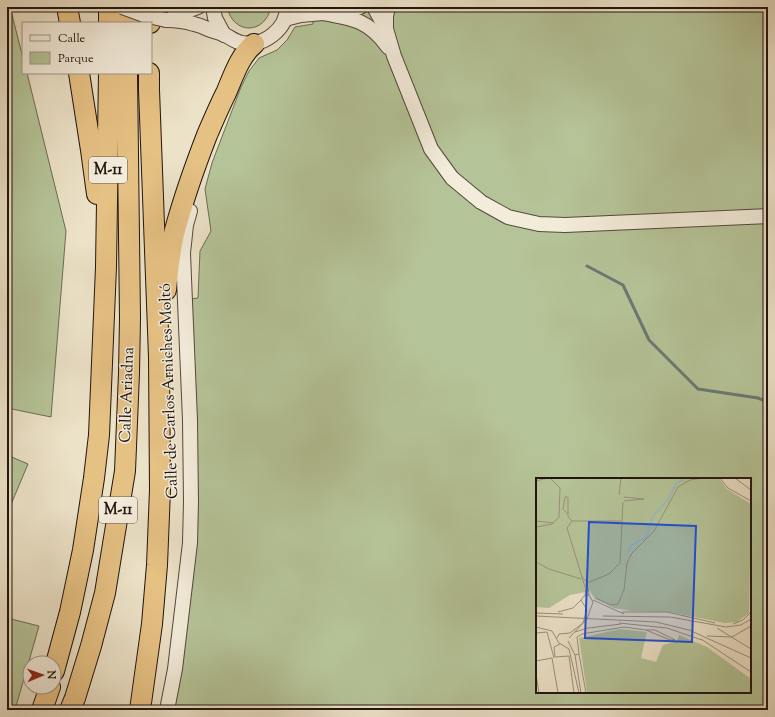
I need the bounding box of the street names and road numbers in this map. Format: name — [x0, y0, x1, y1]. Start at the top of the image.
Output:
road number: M-11 — [89, 157, 127, 183]
street label: Calle de Carlos Arniches Moltó — [155, 283, 185, 499]
street label: Calle Ariadna — [115, 346, 141, 443]
road number: M-11 — [99, 497, 137, 523]

